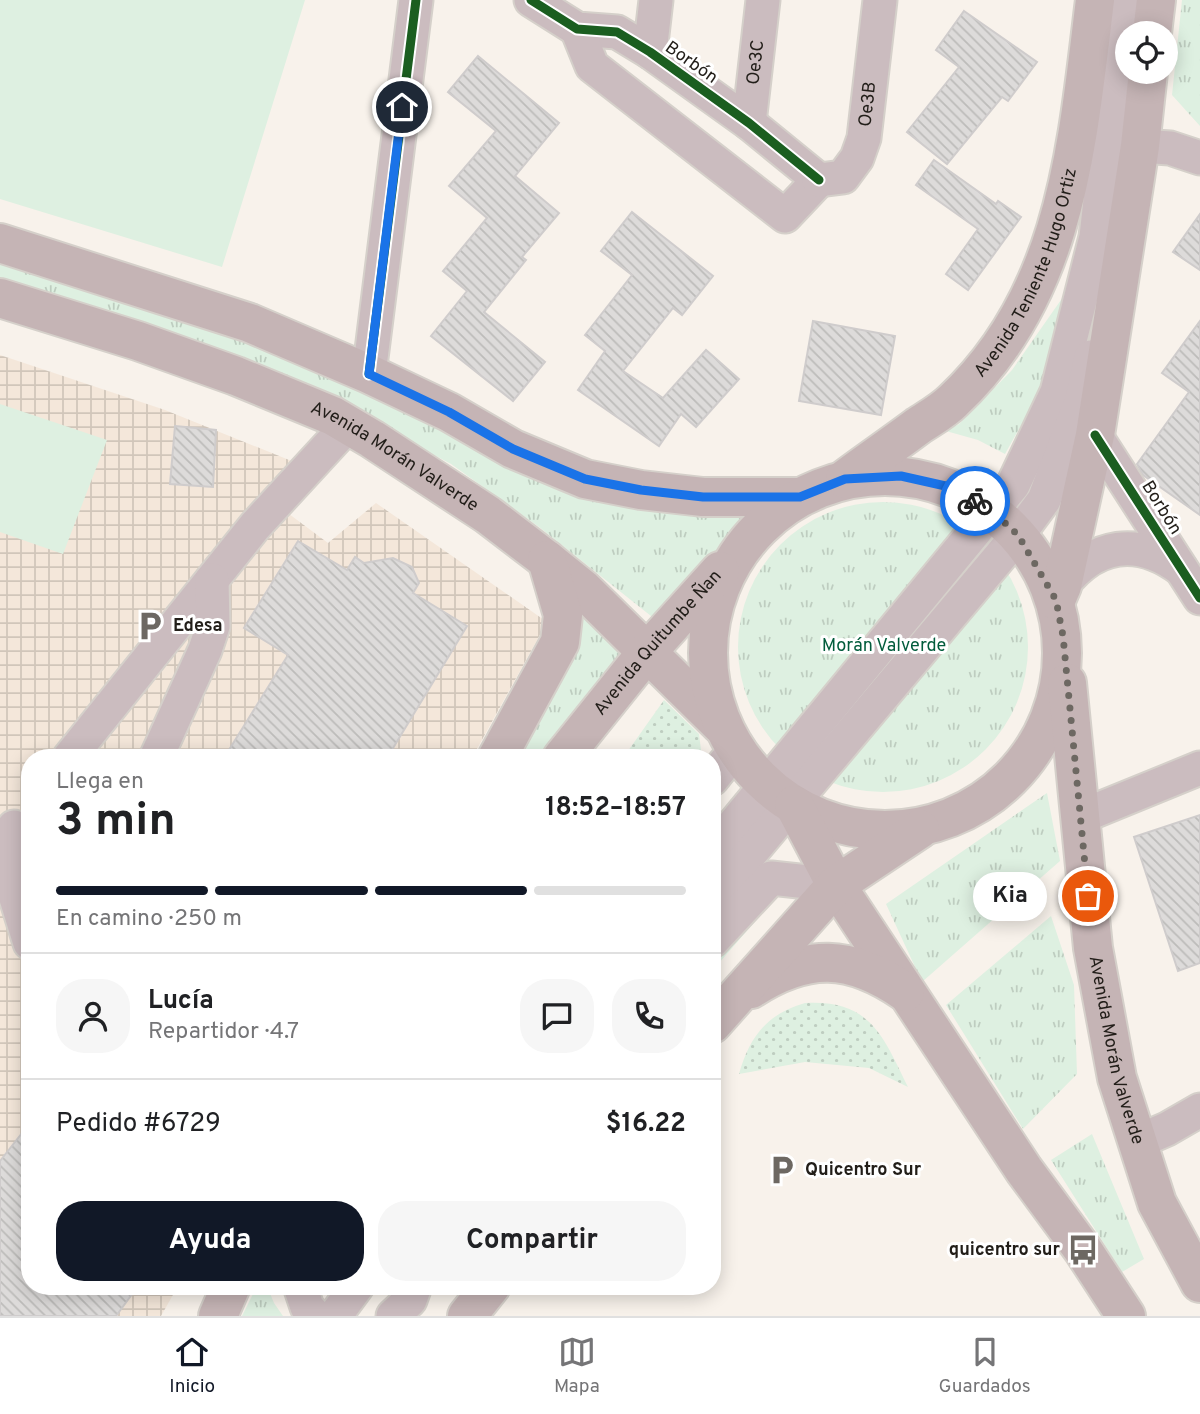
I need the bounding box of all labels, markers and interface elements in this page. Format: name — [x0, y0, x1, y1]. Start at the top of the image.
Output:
map controls — [1115, 21, 1178, 84]
button: locate — [1115, 21, 1178, 84]
street label: Borbón — [660, 37, 722, 89]
street label: Oe3C — [742, 39, 770, 86]
pin — [372, 77, 432, 137]
street label: Oe3B — [854, 80, 882, 128]
icon: home — [383, 88, 421, 126]
street label: Avenida Teniente Hugo Ortiz — [969, 166, 1082, 382]
street label: Avenida Morán Valverde — [307, 396, 483, 517]
courier — [940, 466, 1010, 536]
street label: Borbón — [1136, 477, 1186, 539]
icon: bike — [956, 482, 994, 520]
street label: Avenida Quitumbe Ñan — [589, 565, 727, 720]
parking icon: Edesa — [133, 609, 167, 643]
place label: Edesa — [173, 615, 223, 638]
park label: Morán Valverde — [822, 635, 946, 658]
text: Llega en — [56, 768, 144, 797]
text: 18:52–18:57 — [545, 792, 686, 825]
text: 3 min — [56, 793, 176, 852]
pin — [1058, 866, 1118, 926]
callout: Kia — [972, 872, 1046, 920]
icon: bag — [1069, 877, 1107, 915]
text: Kia — [992, 882, 1028, 911]
text: En camino · 250 m — [56, 905, 242, 934]
street label: Avenida Morán Valverde — [1083, 954, 1149, 1148]
button: person — [56, 979, 130, 1053]
button: chat — [520, 979, 594, 1053]
button: phone — [612, 979, 686, 1053]
text: Lucía — [148, 985, 214, 1018]
text: Repartidor · 4.7 — [148, 1018, 299, 1047]
text: Pedido #6729 — [56, 1108, 221, 1141]
text: $16.22 — [606, 1108, 686, 1141]
parking icon: Quicentro Sur — [765, 1153, 799, 1187]
place label: Quicentro Sur — [805, 1159, 922, 1182]
button: Ayuda — [56, 1201, 364, 1281]
button: Compartir — [378, 1201, 686, 1281]
bus stop icon: quicentro sur — [1066, 1233, 1100, 1267]
place label: quicentro sur — [949, 1239, 1060, 1262]
tab: Inicio — [169, 1333, 215, 1399]
tab: Mapa — [554, 1333, 600, 1399]
tab: Guardados — [939, 1333, 1031, 1399]

